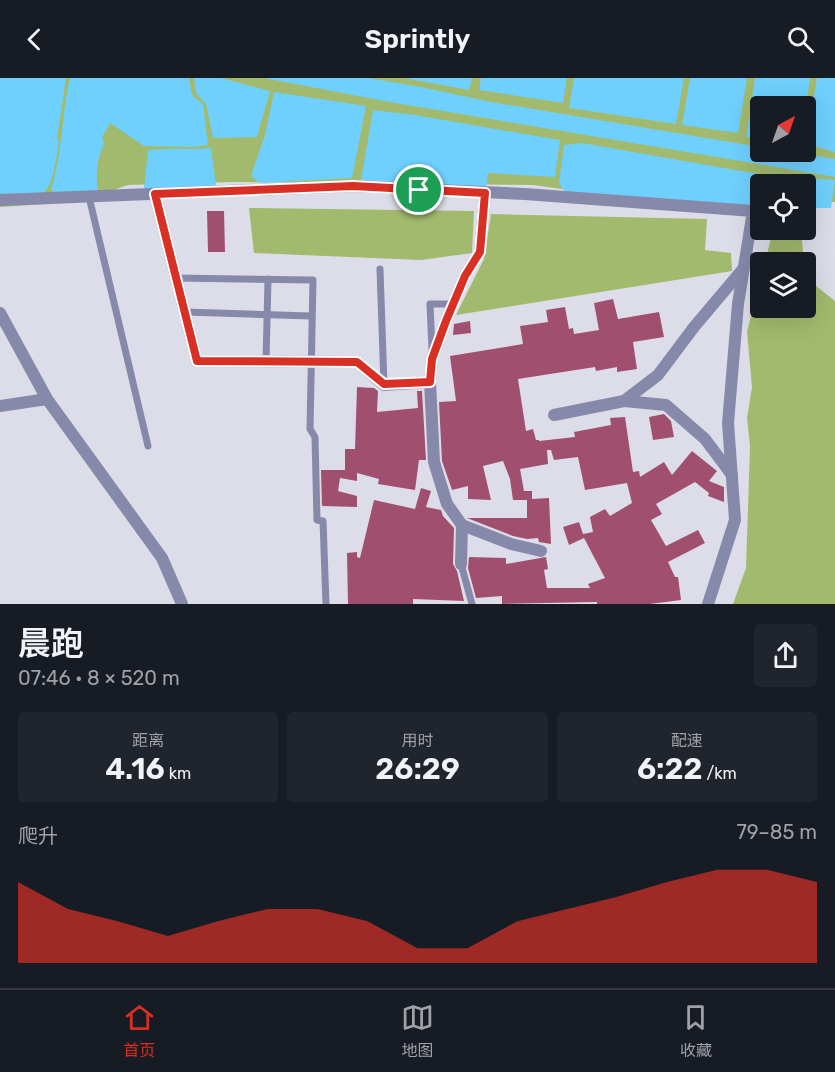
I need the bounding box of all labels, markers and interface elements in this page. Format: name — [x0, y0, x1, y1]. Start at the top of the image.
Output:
icon: back — [18, 23, 51, 56]
text: Sprintly — [365, 23, 470, 55]
icon: search — [784, 23, 817, 56]
north arrow — [750, 96, 816, 162]
map controls — [750, 96, 816, 318]
pin — [393, 164, 444, 215]
icon: arrive — [402, 173, 435, 206]
button: locate — [750, 174, 816, 240]
button: layers — [750, 252, 816, 318]
text: 晨跑 — [18, 624, 84, 663]
button: share — [754, 624, 817, 687]
text: 07:46 · 8 × 520 m — [18, 666, 180, 690]
text: 距离 — [132, 731, 164, 750]
text: 用时 — [401, 731, 434, 750]
text: 配速 — [671, 731, 703, 750]
text: 4.16 — [105, 751, 165, 787]
text: 26:29 — [375, 751, 460, 787]
text: 6:22 — [637, 751, 703, 787]
text: km — [165, 764, 191, 783]
text: /km — [703, 764, 737, 783]
text: 79–85 m — [736, 820, 817, 844]
text: 爬升 — [18, 824, 58, 848]
tab: 首页 — [123, 1001, 156, 1061]
tab: 地图 — [401, 1001, 434, 1061]
tab: 收藏 — [679, 1001, 712, 1061]

